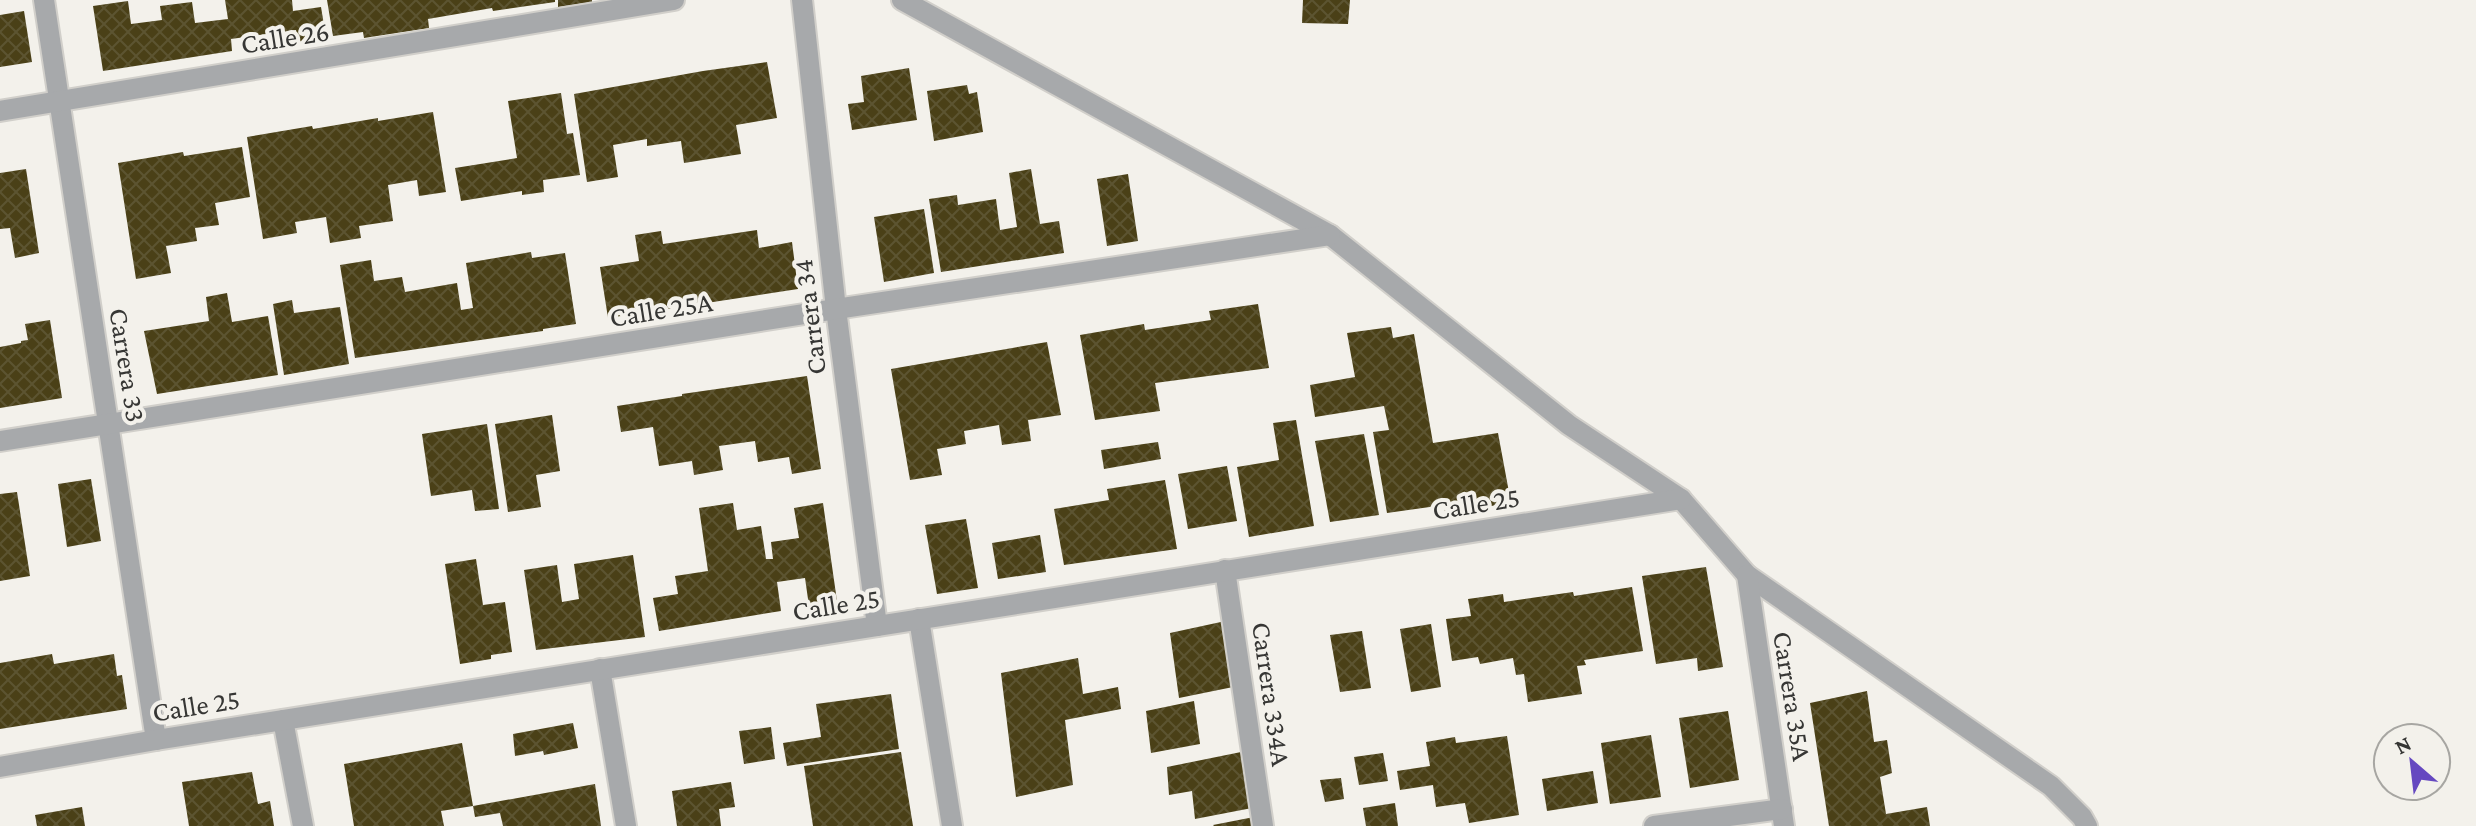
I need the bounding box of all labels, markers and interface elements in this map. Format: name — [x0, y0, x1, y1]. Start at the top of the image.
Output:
street label: Calle 26 — [239, 15, 332, 60]
street label: Carrera 34 — [787, 257, 832, 376]
street label: Calle 25A — [607, 286, 715, 333]
street label: Carrera 33 — [103, 306, 152, 424]
street label: Calle 25 — [1430, 481, 1522, 526]
street label: Calle 25 — [790, 582, 882, 627]
street label: Carrera 334A — [1246, 620, 1297, 768]
street label: Carrera 35A — [1767, 629, 1818, 763]
street label: Calle 25 — [150, 683, 242, 728]
north arrow — [2372, 722, 2452, 802]
text: N — [2390, 730, 2415, 759]

